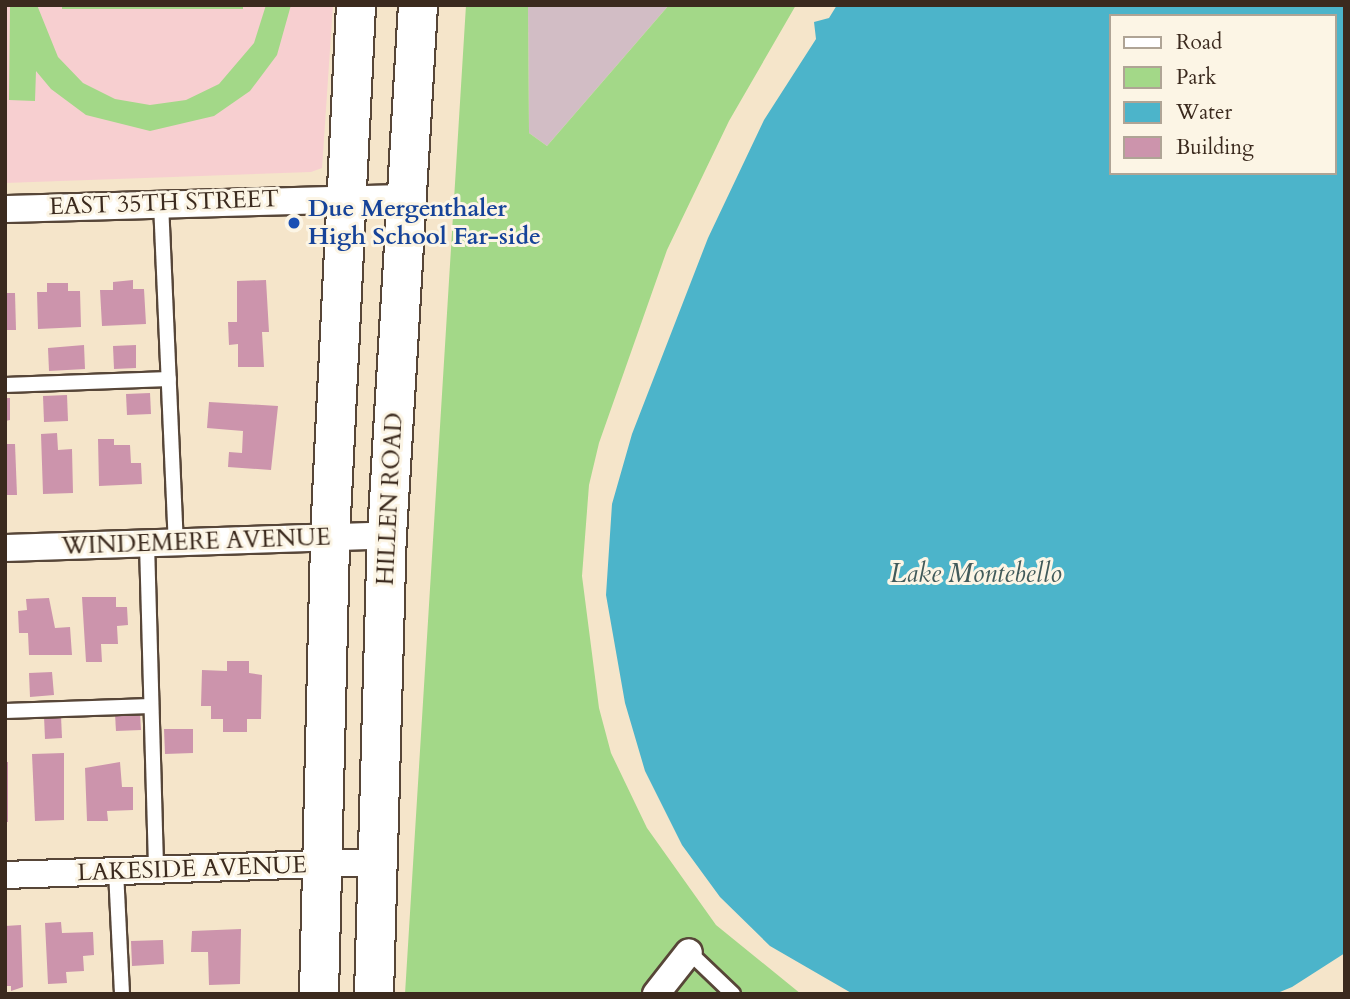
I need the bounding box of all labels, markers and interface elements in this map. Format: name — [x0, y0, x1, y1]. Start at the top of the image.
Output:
legend — [1108, 14, 1336, 175]
text: Road — [1176, 28, 1222, 57]
text: Park — [1176, 63, 1216, 92]
text: Water — [1176, 98, 1232, 127]
text: Building — [1176, 133, 1254, 162]
street label: EAST 35TH STREET — [49, 185, 279, 221]
place label: Due Mergenthaler High School Far-side — [308, 195, 541, 251]
marker: Due Mergenthaler High School Far-side — [286, 215, 302, 231]
street label: HILLEN ROAD — [371, 412, 409, 586]
street label: WINDEMERE AVENUE — [61, 523, 331, 561]
water label: Lake Montebello — [890, 558, 1062, 590]
street label: LAKESIDE AVENUE — [77, 851, 307, 887]

